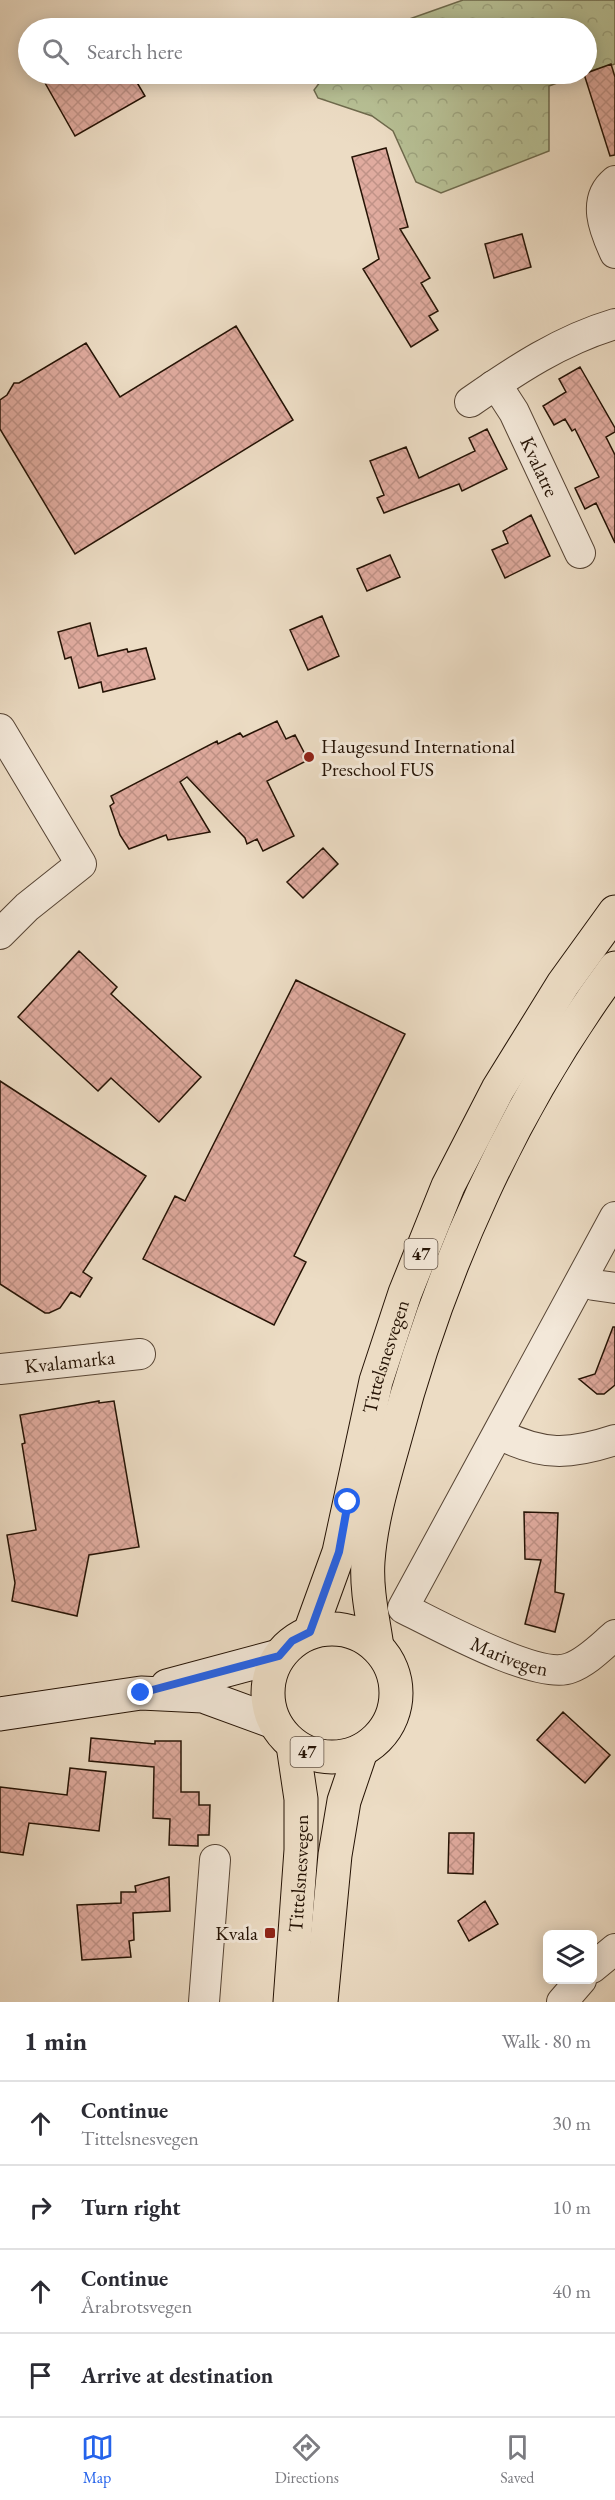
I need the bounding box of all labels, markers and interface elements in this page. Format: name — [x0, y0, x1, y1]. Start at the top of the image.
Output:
search box — [18, 18, 597, 84]
icon: search — [39, 35, 72, 68]
text: Search here — [87, 37, 182, 66]
street label: Kvalatre — [514, 432, 565, 501]
place label: Haugesund International Preschool FUS — [321, 733, 515, 782]
marker: Haugesund International Preschool FUS — [302, 750, 316, 764]
road number: 47 — [404, 1239, 438, 1269]
street label: Tittelsnesvegen — [356, 1296, 415, 1416]
street label: Kvalamarka — [23, 1344, 116, 1379]
route start — [334, 1488, 360, 1514]
street label: Marivegen — [467, 1630, 551, 1682]
route end — [127, 1679, 153, 1705]
road number: 47 — [290, 1737, 324, 1767]
street label: Tittelsnesvegen — [282, 1814, 314, 1933]
place label: Kvala — [215, 1920, 258, 1946]
marker: Kvala — [263, 1926, 277, 1940]
map controls — [543, 1930, 597, 1984]
button: layers — [543, 1930, 597, 1984]
text: 1 min — [24, 2024, 87, 2058]
text: Walk · 80 m — [502, 2028, 591, 2054]
text: Continue — [81, 2096, 168, 2125]
icon: ahead — [24, 2107, 57, 2140]
text: 30 m — [552, 2110, 591, 2136]
text: Tittelsnesvegen — [81, 2125, 199, 2151]
icon: right — [24, 2191, 57, 2224]
text: Turn right — [81, 2193, 180, 2222]
text: 10 m — [552, 2194, 591, 2220]
text: Continue — [81, 2264, 168, 2293]
icon: ahead — [24, 2275, 57, 2308]
text: 40 m — [552, 2278, 591, 2304]
text: Årabrotsvegen — [81, 2293, 192, 2319]
icon: arrive — [24, 2359, 57, 2392]
text: Arrive at destination — [81, 2361, 273, 2390]
tab: Map — [81, 2431, 114, 2488]
tab: Directions — [275, 2431, 339, 2488]
tab: Saved — [500, 2431, 534, 2488]

